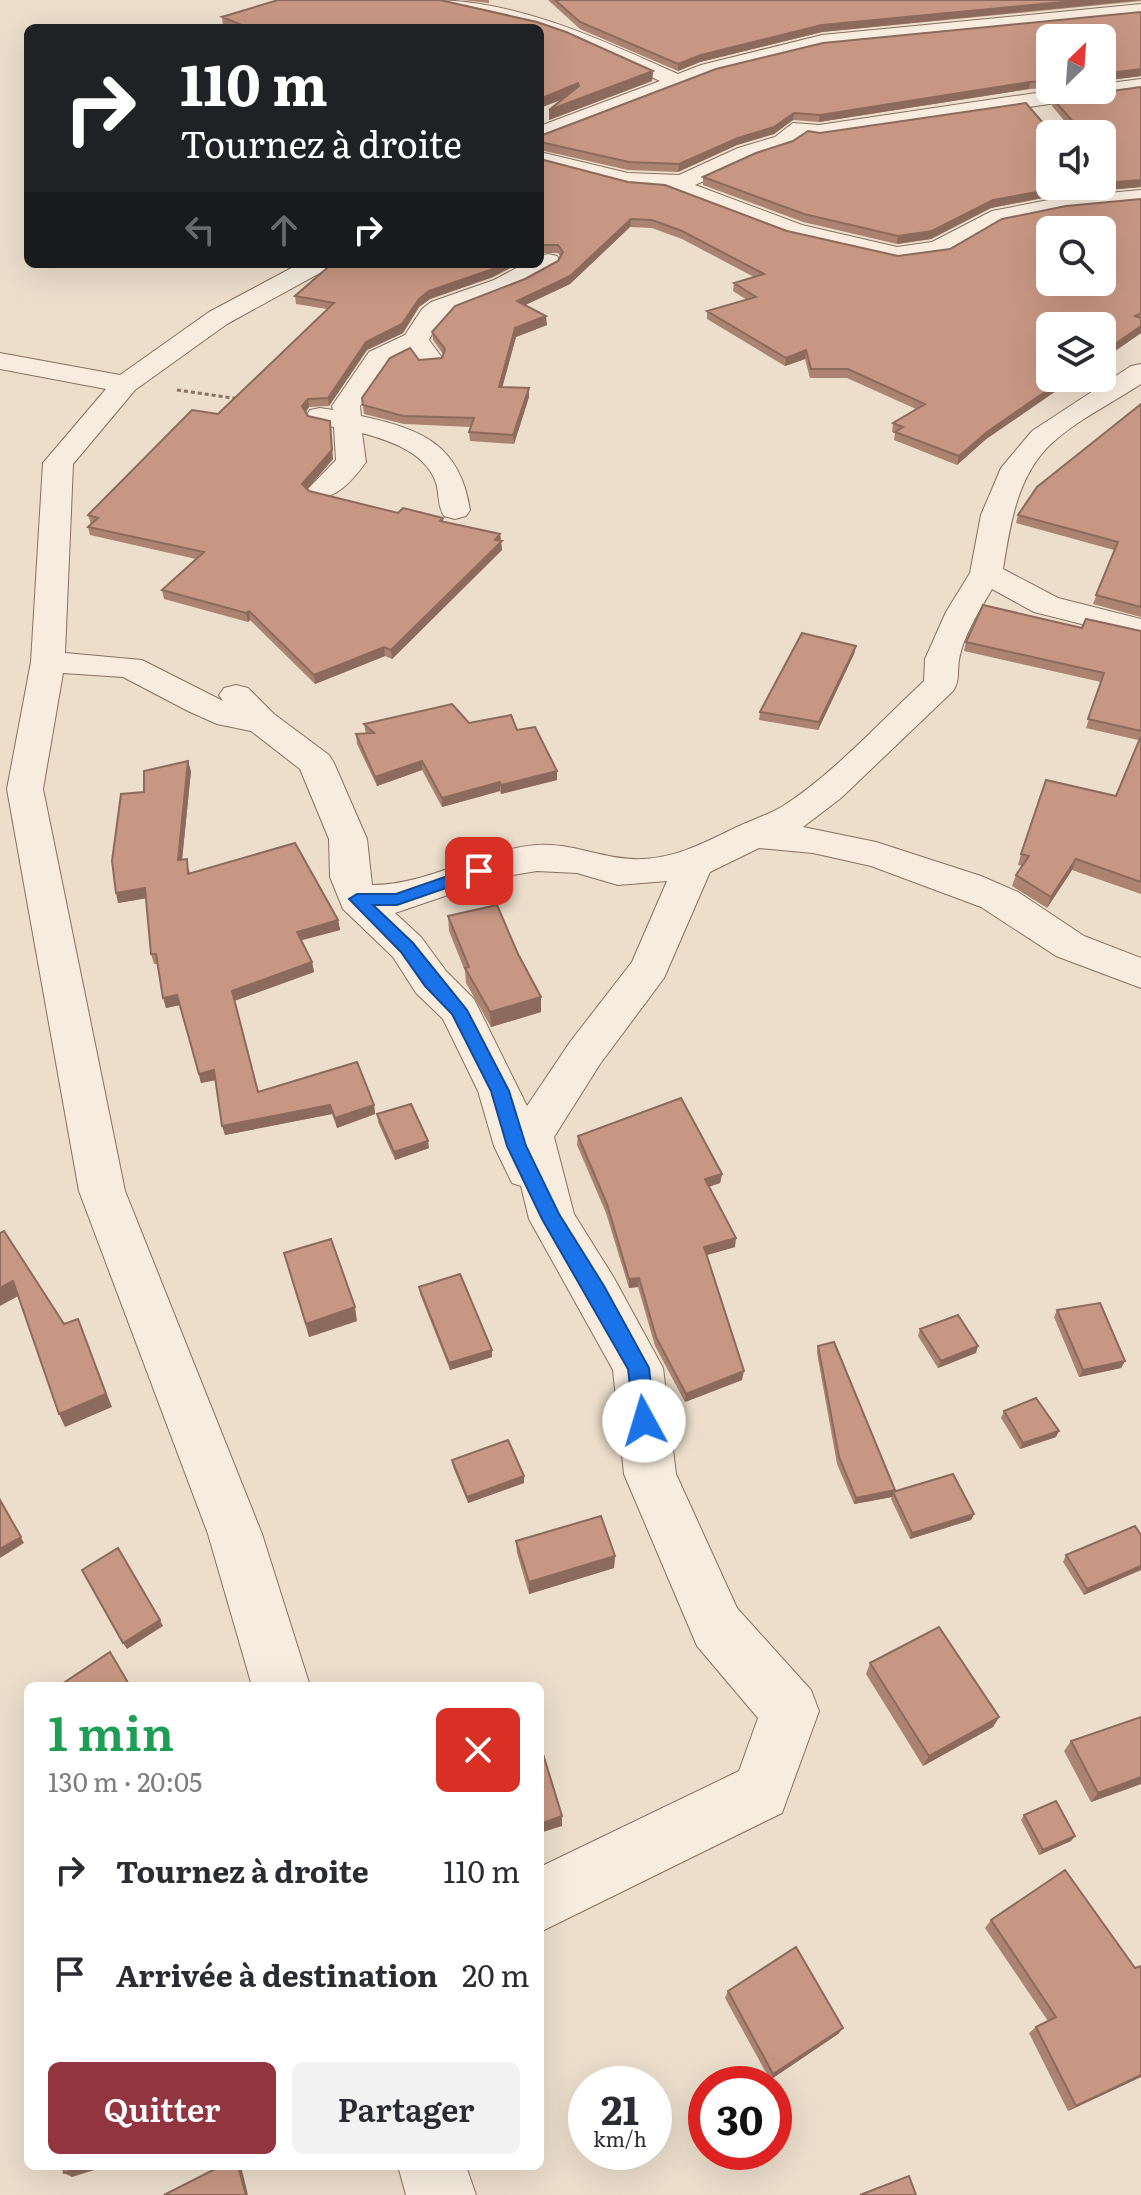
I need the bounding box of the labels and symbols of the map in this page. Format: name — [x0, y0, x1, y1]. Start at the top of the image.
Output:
north arrow — [1036, 24, 1116, 104]
pin — [445, 837, 513, 905]
position arrow — [602, 1379, 686, 1463]
speed limit sign: 30 — [688, 2066, 792, 2170]

